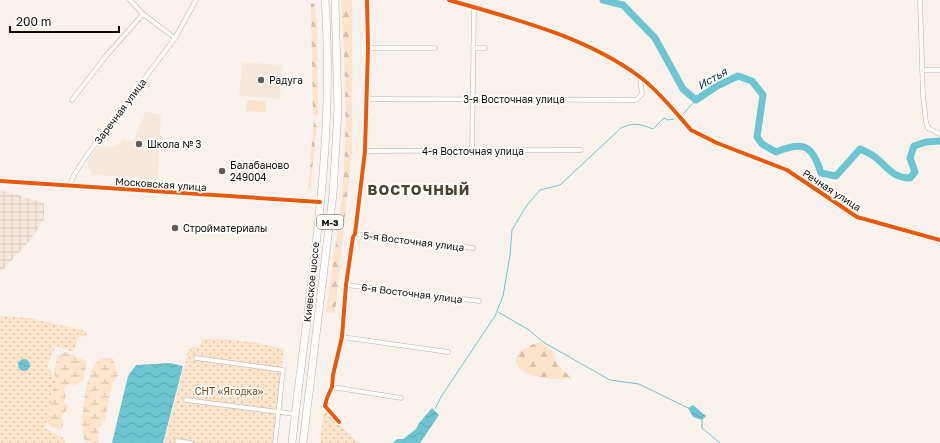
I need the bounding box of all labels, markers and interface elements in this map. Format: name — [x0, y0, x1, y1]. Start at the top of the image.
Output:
scale bar — [10, 8, 119, 34]
text: 200 m — [16, 14, 51, 29]
water label: Истья — [695, 64, 730, 91]
place label: Радуга — [269, 74, 303, 86]
marker: Радуга — [256, 75, 266, 85]
street label: Заречная улица — [91, 76, 149, 146]
street label: 3-я Восточная улица — [463, 93, 565, 105]
place label: Школа № 3 — [147, 138, 202, 150]
marker: Школа № 3 — [134, 139, 144, 149]
street label: 4-я Восточная улица — [422, 145, 524, 157]
place label: Балабаново 249004 — [230, 159, 289, 183]
marker: Балабаново 249004 — [217, 166, 227, 176]
street label: Речная улица — [801, 167, 863, 213]
street label: Московская улица — [115, 175, 207, 193]
district label: ВОСТОЧНЫЙ — [368, 181, 470, 198]
road number: М-3 — [317, 215, 343, 229]
place label: Стройматериалы — [183, 222, 267, 234]
marker: Стройматериалы — [170, 223, 180, 233]
street label: 5-я Восточная улица — [363, 229, 465, 253]
street label: Киевское шоссе — [301, 241, 321, 323]
street label: 6-я Восточная улица — [361, 281, 463, 305]
park label: СНТ «Ягодка» — [195, 385, 264, 397]

